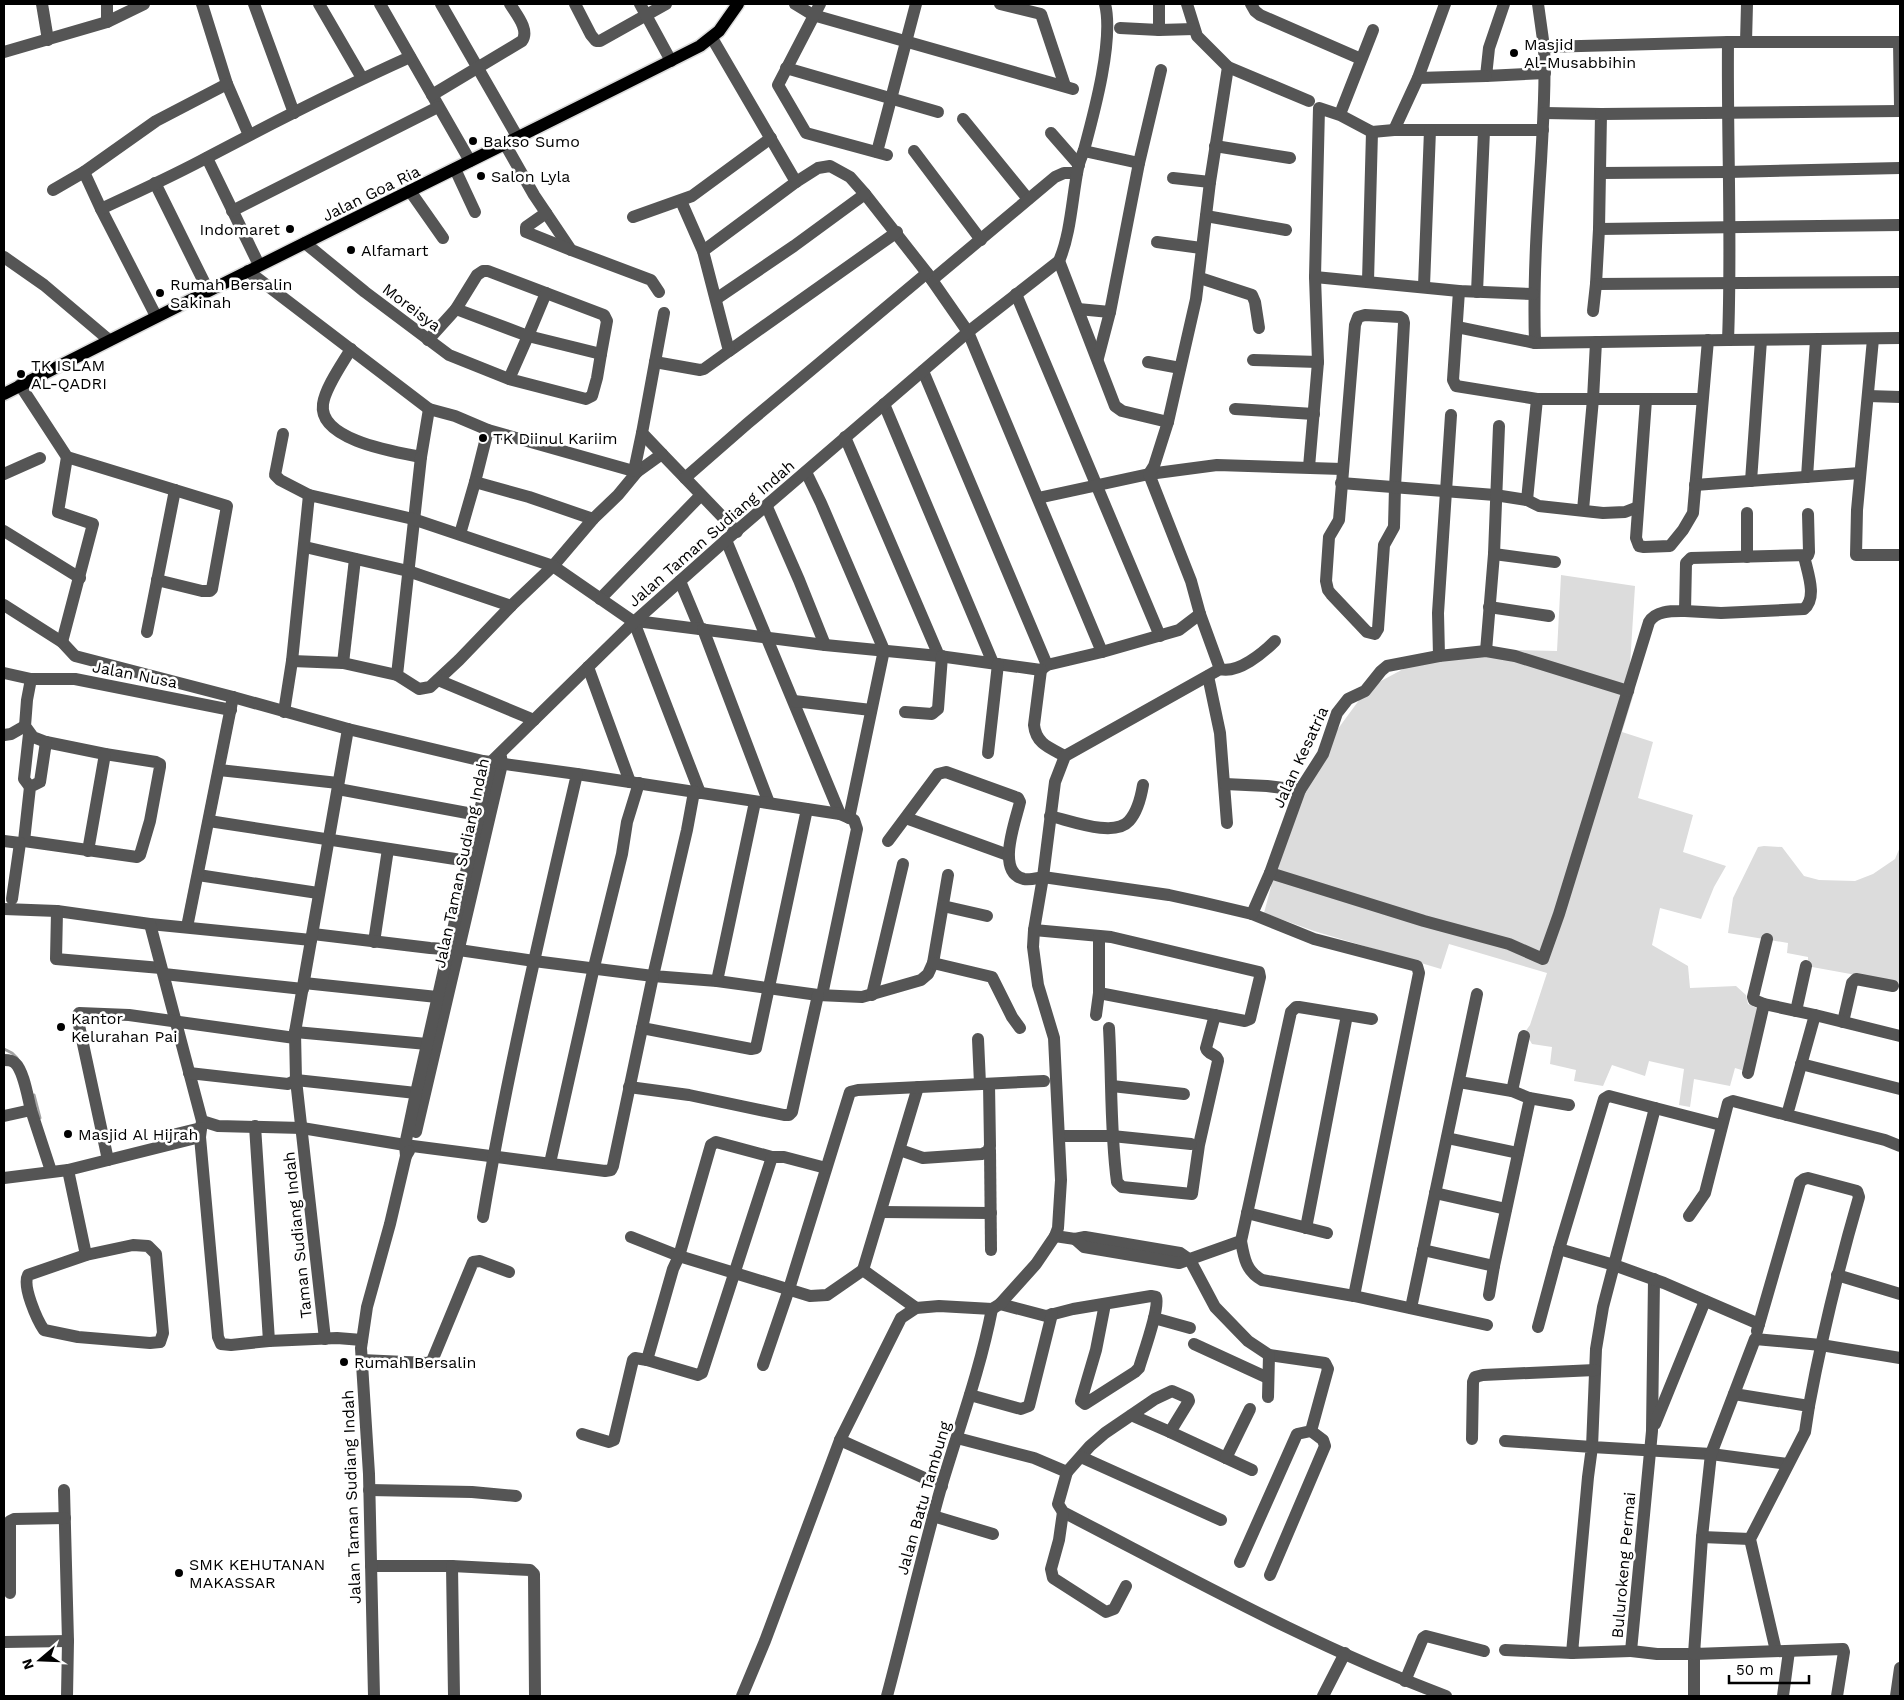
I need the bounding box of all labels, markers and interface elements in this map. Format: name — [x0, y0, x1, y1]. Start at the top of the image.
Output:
place label: Masjid Al-Musabbihin — [1524, 35, 1636, 72]
marker: Masjid Al-Musabbihin — [1508, 47, 1520, 59]
place label: Bakso Sumo — [483, 132, 580, 151]
marker: Bakso Sumo — [467, 135, 479, 147]
street label: Jalan Goa Ria — [319, 162, 423, 225]
place label: Salon Lyla — [491, 167, 570, 186]
marker: Salon Lyla — [475, 170, 487, 182]
place label: Indomaret — [200, 220, 280, 239]
marker: Indomaret — [284, 223, 296, 235]
place label: Alfamart — [361, 241, 429, 260]
marker: Alfamart — [345, 244, 357, 256]
place label: Rumah Bersalin Sakinah — [170, 275, 292, 312]
street label: Moreisya — [379, 279, 445, 335]
marker: Rumah Bersalin Sakinah — [154, 287, 166, 299]
place label: TK ISLAM AL-QADRI — [31, 356, 107, 393]
marker: TK ISLAM AL-QADRI — [15, 368, 27, 380]
place label: TK Diinul Kariim — [493, 429, 618, 448]
marker: TK Diinul Kariim — [477, 432, 489, 444]
street label: Jalan Taman Sudiang Indah — [624, 456, 798, 611]
street label: Jalan Nusa — [91, 657, 179, 692]
street label: Jalan Kesatria — [1269, 703, 1332, 811]
street label: Jalan Taman Sudiang Indah — [430, 756, 493, 970]
place label: Kantor Kelurahan Pai — [71, 1009, 178, 1046]
marker: Kantor Kelurahan Pai — [55, 1021, 67, 1033]
place label: Masjid Al Hijrah — [78, 1125, 198, 1144]
marker: Masjid Al Hijrah — [62, 1128, 74, 1140]
street label: Taman Sudiang Indah — [279, 1151, 316, 1319]
place label: Rumah Bersalin — [354, 1353, 476, 1372]
marker: Rumah Bersalin — [338, 1356, 350, 1368]
street label: Jalan Taman Sudiang Indah — [338, 1390, 365, 1604]
street label: Jalan Batu Tambung — [892, 1419, 955, 1577]
street label: Bulurokeng Permai — [1608, 1491, 1639, 1639]
place label: SMK KEHUTANAN MAKASSAR — [189, 1555, 325, 1592]
marker: SMK KEHUTANAN MAKASSAR — [173, 1567, 185, 1579]
north arrow — [15, 1635, 65, 1685]
scale bar — [1729, 1652, 1809, 1684]
text: N — [18, 1657, 37, 1672]
text: 50 m — [1736, 1661, 1773, 1679]

